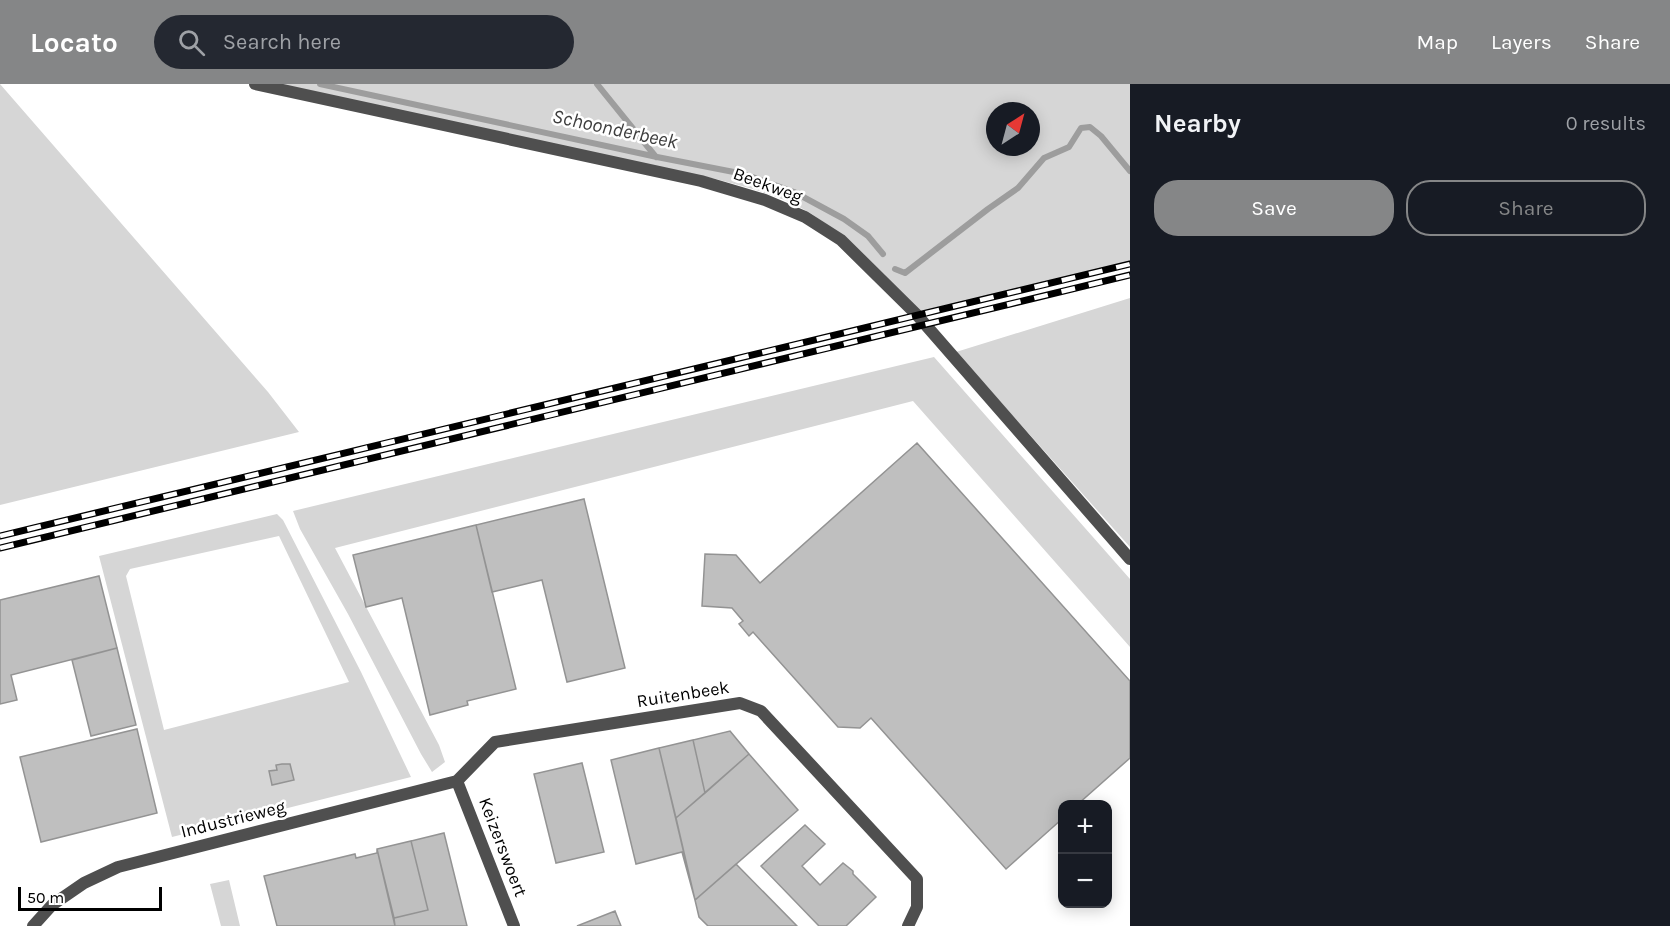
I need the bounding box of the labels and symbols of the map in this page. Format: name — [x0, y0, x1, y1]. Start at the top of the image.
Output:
north arrow — [986, 102, 1040, 156]
water label: Schoonderbeek — [550, 104, 681, 154]
street label: Beekweg — [730, 162, 806, 208]
street label: Ruitenbeek — [635, 676, 731, 712]
street label: Keizerswoert — [474, 794, 532, 900]
street label: Industrieweg — [178, 795, 288, 843]
scale bar — [18, 884, 162, 912]

